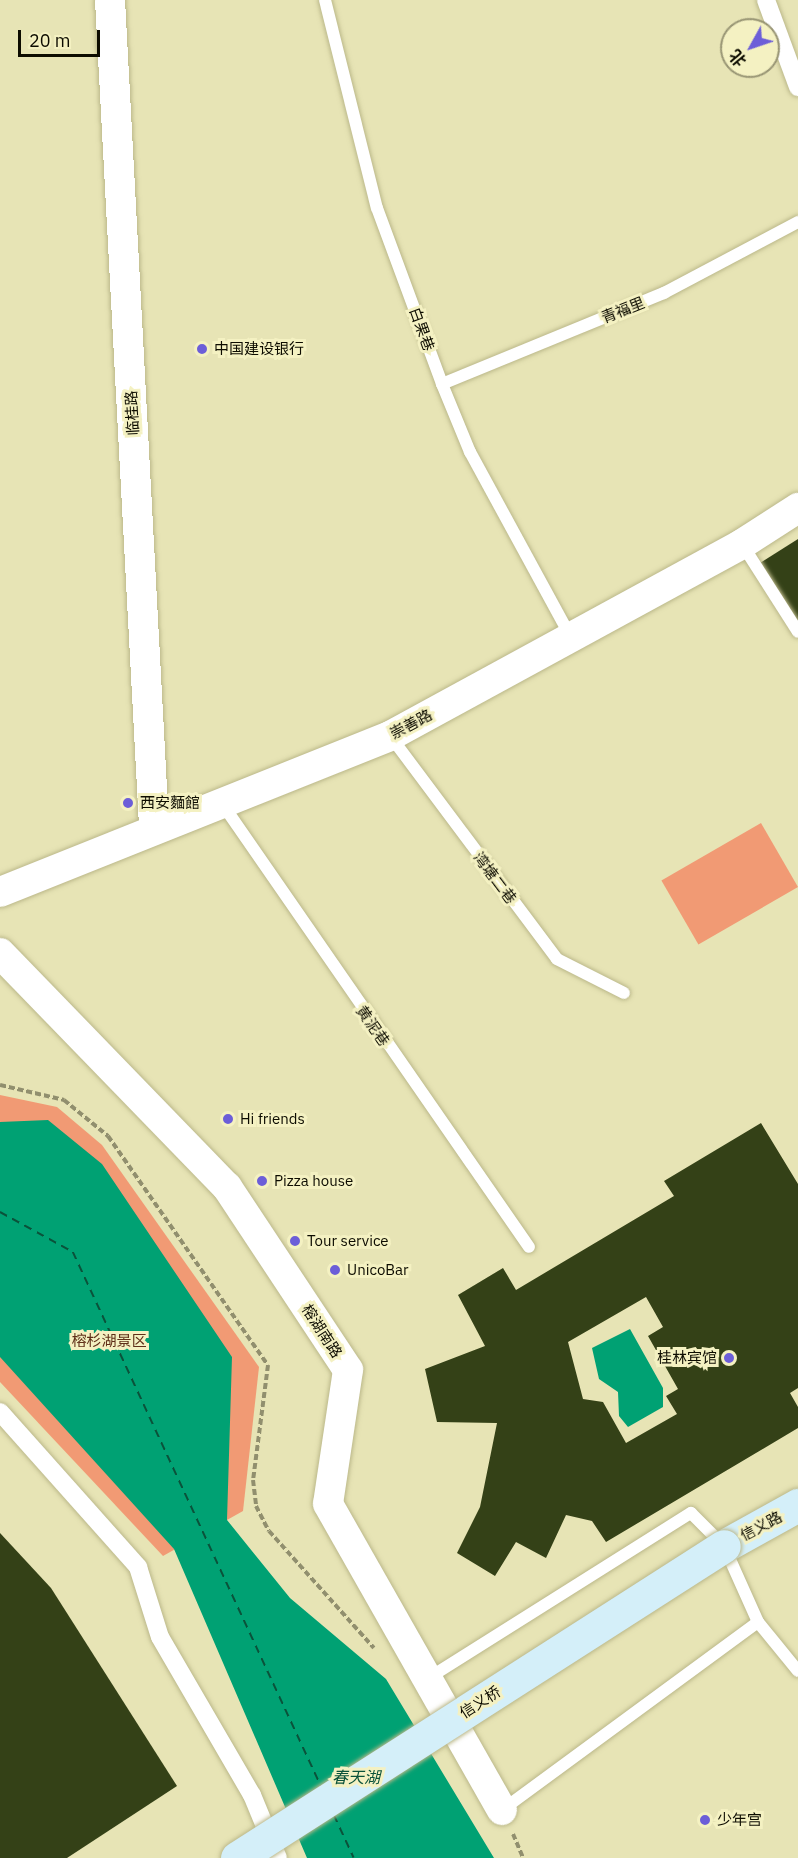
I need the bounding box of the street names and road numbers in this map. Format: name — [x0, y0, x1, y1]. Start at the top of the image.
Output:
street label: 青福里 — [599, 293, 647, 327]
street label: 白果巷 — [406, 305, 438, 353]
street label: 临桂路 — [122, 390, 142, 436]
street label: 崇善路 — [387, 705, 435, 743]
street label: 湾塘二巷 — [470, 849, 520, 907]
street label: 黄泥巷 — [353, 1002, 393, 1050]
street label: 榕湖南路 — [298, 1301, 346, 1361]
street label: 信义路 — [737, 1507, 785, 1545]
street label: 信义桥 — [456, 1682, 504, 1722]

